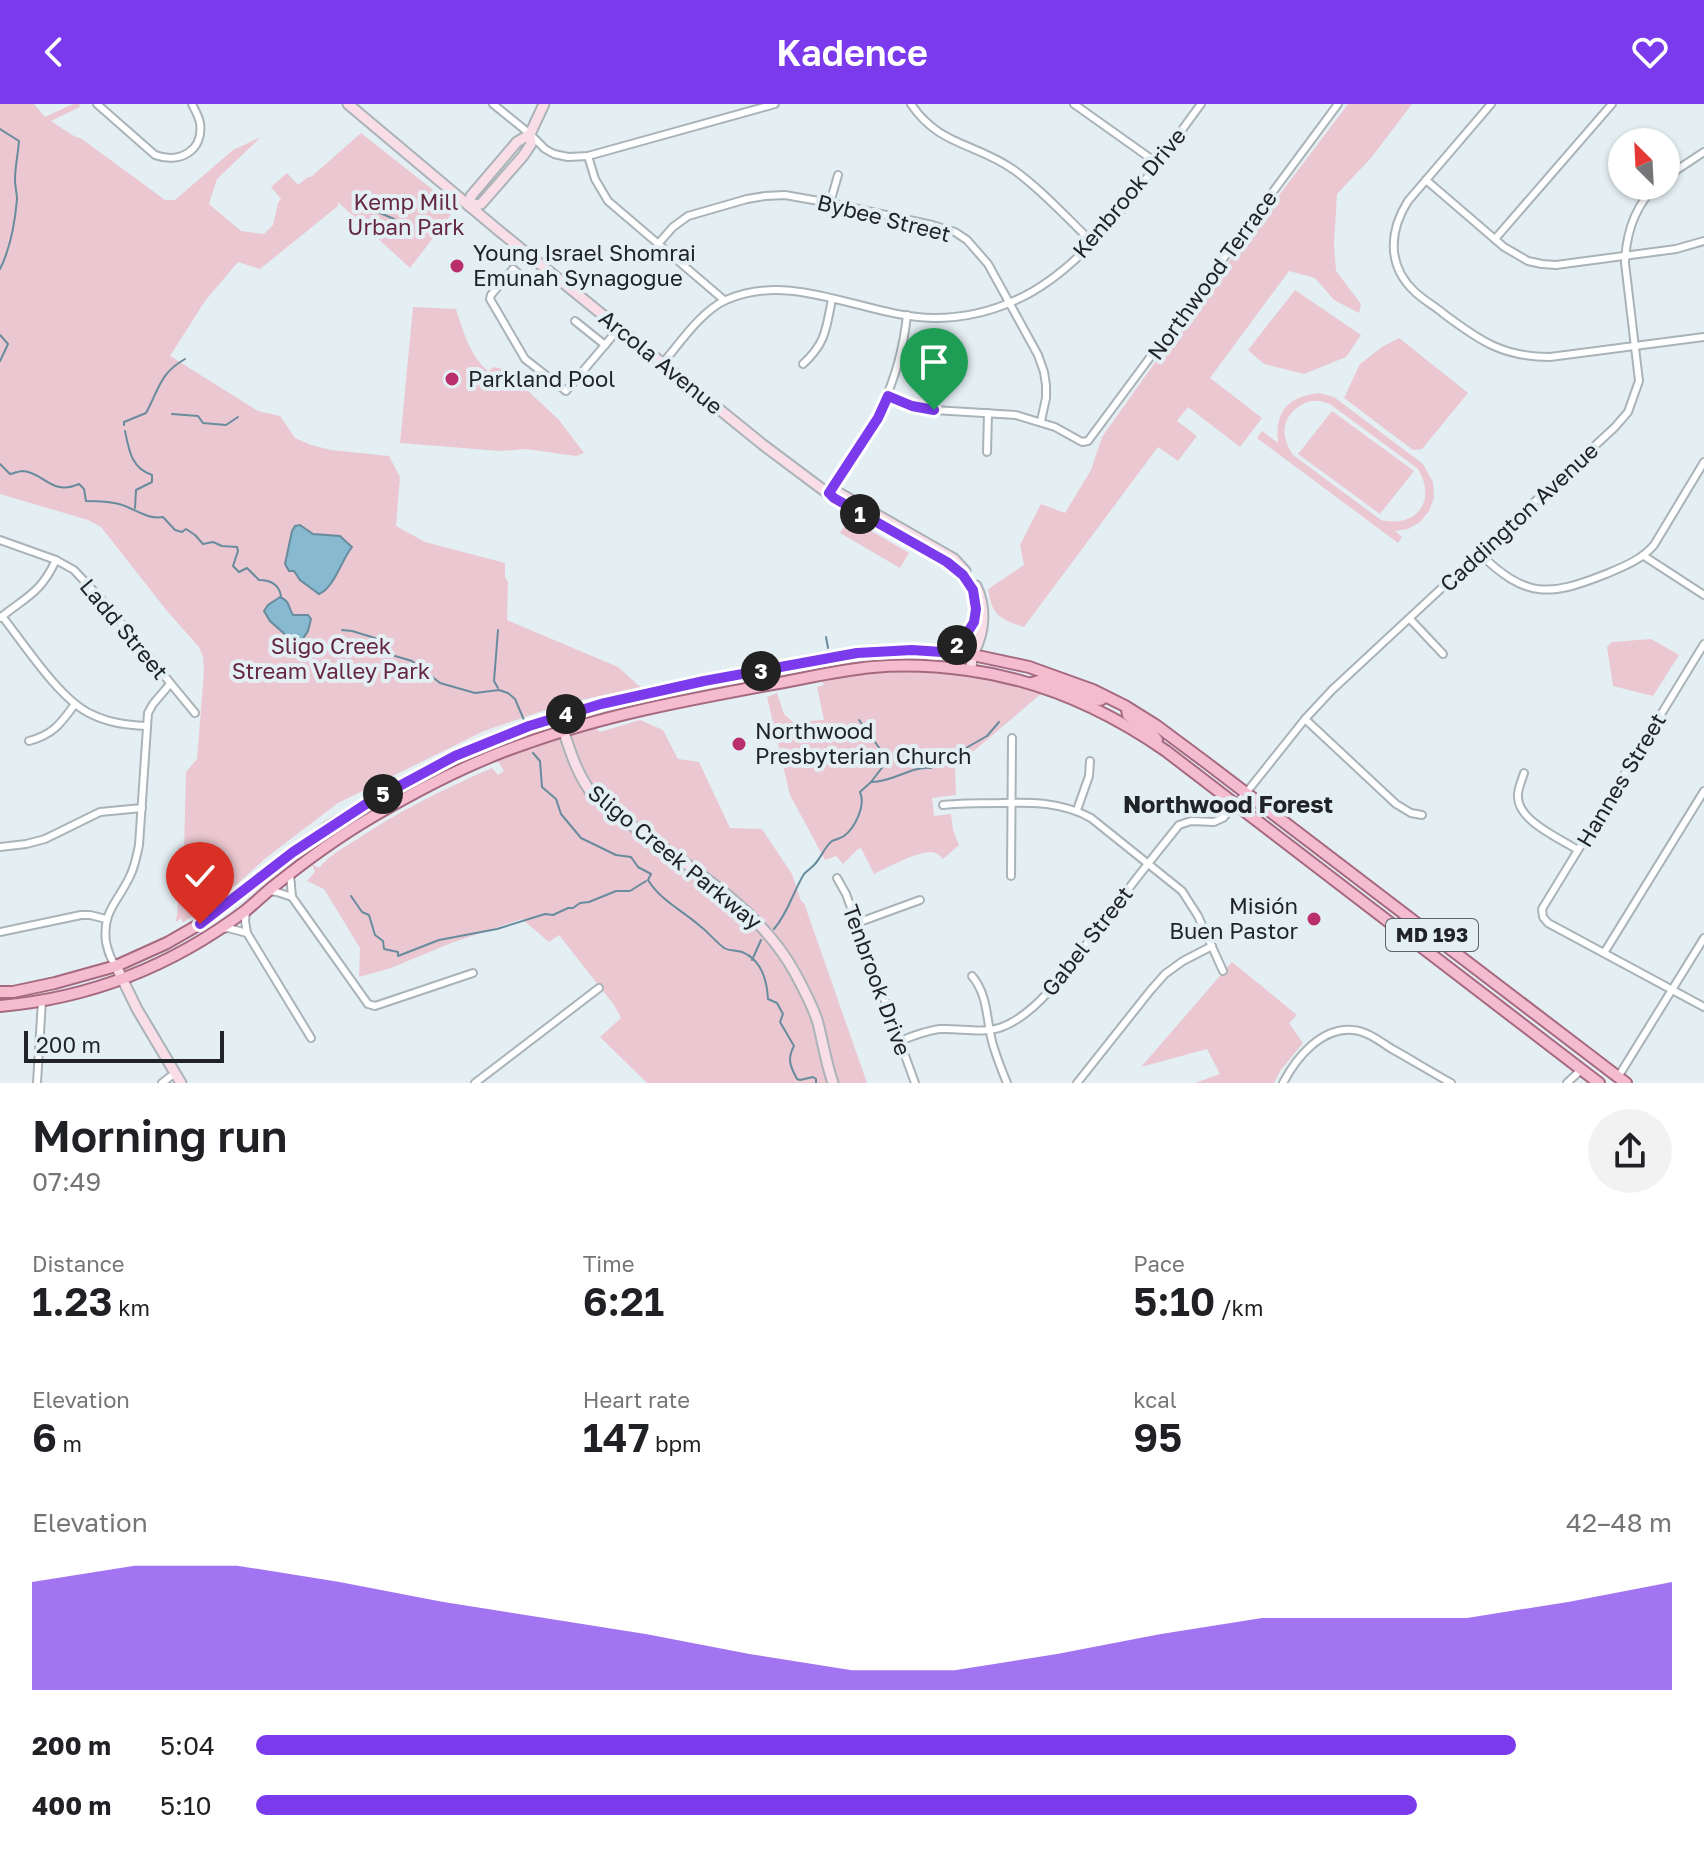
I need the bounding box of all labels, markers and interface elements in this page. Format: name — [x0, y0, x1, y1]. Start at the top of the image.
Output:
icon: back — [32, 30, 76, 74]
icon: heart — [1628, 30, 1672, 74]
text: Kadence — [776, 31, 928, 74]
street label: Kenbrook Drive — [1066, 122, 1191, 263]
north arrow — [1608, 128, 1680, 200]
map controls — [1608, 128, 1680, 200]
street label: Northwood Terrace — [1141, 185, 1282, 365]
park label: Kemp Mill Urban Park — [347, 188, 465, 240]
street label: Bybee Street — [815, 188, 954, 247]
place label: Young Israel Shomrai Emunah Synagogue — [473, 239, 696, 291]
marker: Young Israel Shomrai Emunah Synagogue — [448, 257, 466, 275]
street label: Arcola Avenue — [594, 304, 728, 420]
pin — [900, 328, 968, 410]
icon: arrive — [912, 340, 956, 384]
place label: Parkland Pool — [468, 365, 615, 392]
marker: Parkland Pool — [443, 370, 461, 388]
street label: Caddington Avenue — [1434, 436, 1603, 597]
pin: 1 — [840, 494, 880, 534]
text: 1 — [854, 500, 866, 527]
street label: Ladd Street — [75, 573, 174, 684]
pin: 2 — [937, 625, 977, 665]
text: 2 — [950, 631, 964, 658]
park label: Sligo Creek Stream Valley Park — [232, 632, 430, 684]
pin: 3 — [741, 651, 781, 691]
text: 3 — [754, 657, 768, 684]
pin: 4 — [546, 694, 586, 734]
text: 4 — [559, 700, 573, 727]
street label: Hannes Street — [1570, 708, 1671, 852]
place label: Northwood Presbyterian Church — [755, 717, 971, 769]
marker: Northwood Presbyterian Church — [730, 735, 748, 753]
pin: 5 — [363, 774, 403, 814]
street label: Sligo Creek Parkway — [583, 778, 768, 935]
text: 5 — [376, 780, 390, 807]
district label: Northwood Forest — [1123, 789, 1333, 818]
pin — [166, 842, 234, 924]
icon: check — [178, 854, 222, 898]
street label: Gabel Street — [1035, 880, 1138, 1001]
place label: Misión Buen Pastor — [1169, 892, 1298, 944]
street label: Tenbrook Drive — [838, 901, 917, 1059]
marker: Misión Buen Pastor — [1305, 910, 1323, 928]
road number: MD 193 — [1386, 919, 1478, 951]
scale bar — [24, 1027, 224, 1063]
text: 200 m — [36, 1031, 101, 1058]
text: Morning run — [32, 1109, 287, 1162]
button: share — [1588, 1109, 1672, 1193]
text: 07:49 — [32, 1166, 101, 1197]
text: Distance — [32, 1250, 124, 1277]
text: Time — [583, 1250, 634, 1277]
text: Pace — [1133, 1250, 1185, 1277]
text: 1.23 — [32, 1277, 113, 1325]
text: 6:21 — [583, 1277, 664, 1325]
text: 5:10 — [1133, 1277, 1215, 1325]
text: km — [113, 1294, 150, 1321]
text: /km — [1215, 1294, 1263, 1321]
text: Elevation — [32, 1386, 130, 1413]
text: Heart rate — [583, 1386, 690, 1413]
text: kcal — [1133, 1386, 1177, 1413]
text: 6 — [32, 1413, 57, 1461]
text: 147 — [583, 1413, 650, 1461]
text: 95 — [1133, 1413, 1182, 1461]
text: m — [57, 1430, 82, 1457]
text: bpm — [650, 1430, 702, 1457]
text: Elevation — [32, 1507, 148, 1538]
text: 42–48 m — [1566, 1507, 1672, 1538]
text: 200 m — [32, 1730, 111, 1761]
text: 5:04 — [160, 1730, 215, 1761]
text: 400 m — [32, 1790, 111, 1821]
text: 5:10 — [160, 1790, 212, 1821]

